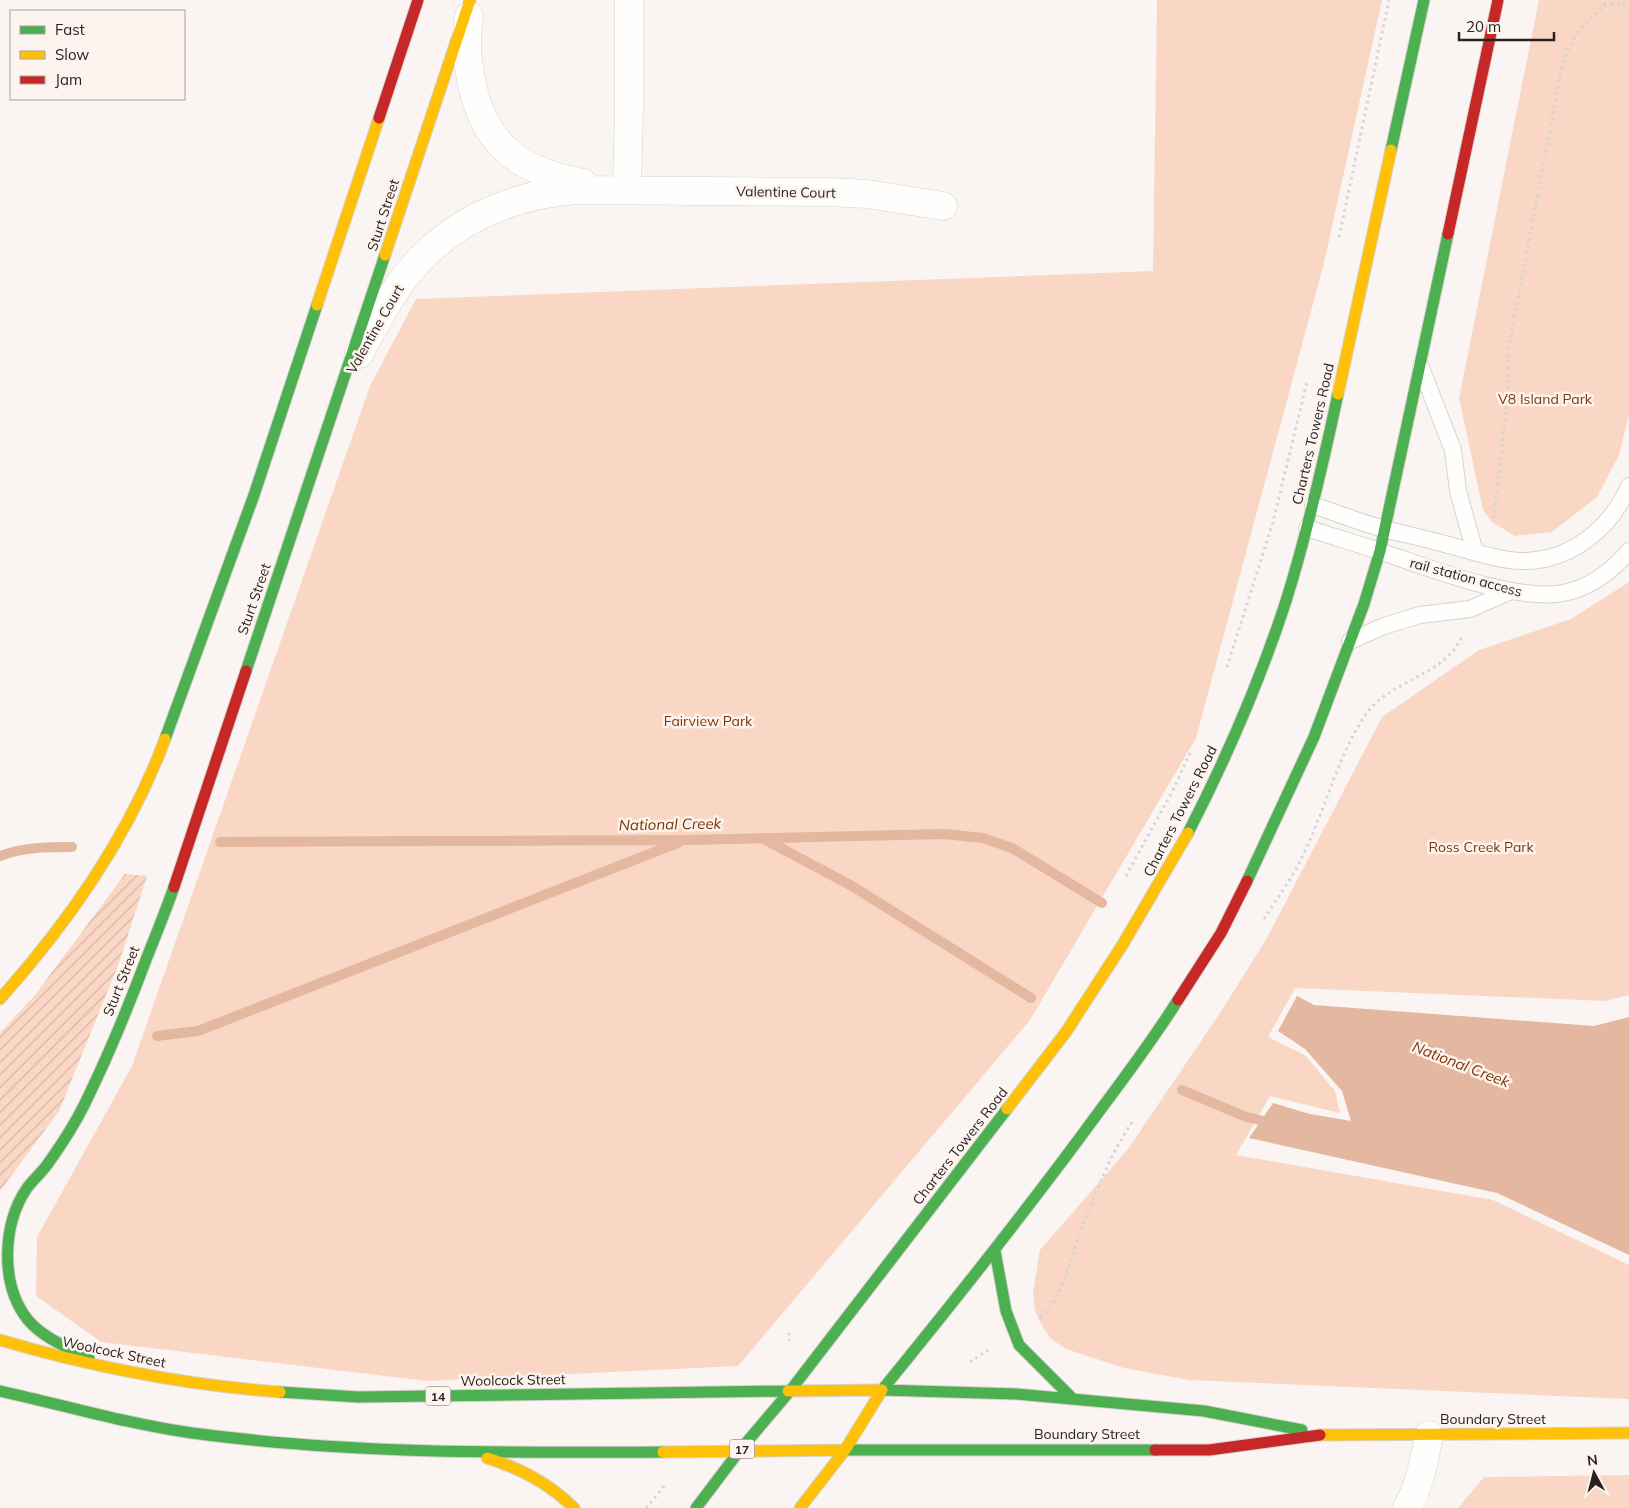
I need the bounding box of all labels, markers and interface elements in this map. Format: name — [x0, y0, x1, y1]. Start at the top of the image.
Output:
legend — [10, 10, 185, 100]
scale bar — [1459, 10, 1554, 42]
text: 20 m — [1466, 17, 1501, 36]
text: Fast — [55, 20, 85, 39]
text: Slow — [55, 45, 89, 64]
text: Jam — [55, 70, 82, 89]
street label: Sturt Street — [363, 177, 403, 253]
street label: Valentine Court — [736, 182, 836, 202]
street label: Valentine Court — [342, 281, 408, 377]
street label: Charters Towers Road — [1288, 362, 1338, 506]
park label: V8 Island Park — [1498, 390, 1593, 408]
street label: rail station access — [1408, 553, 1524, 601]
street label: Sturt Street — [233, 561, 275, 637]
park label: Fairview Park — [664, 712, 753, 730]
street label: Charters Towers Road — [1139, 743, 1221, 879]
water label: National Creek — [619, 814, 723, 834]
park label: Ross Creek Park — [1428, 838, 1534, 856]
street label: Sturt Street — [99, 943, 143, 1019]
water label: National Creek — [1410, 1037, 1513, 1092]
street label: Charters Towers Road — [908, 1083, 1012, 1209]
street label: Woolcock Street — [61, 1332, 167, 1372]
street label: Woolcock Street — [460, 1370, 566, 1390]
road number: 14 — [426, 1386, 450, 1405]
street label: Boundary Street — [1440, 1410, 1546, 1428]
street label: Boundary Street — [1034, 1425, 1140, 1443]
road number: 17 — [730, 1440, 754, 1458]
north arrow — [1569, 1448, 1619, 1498]
text: N — [1586, 1451, 1599, 1470]

